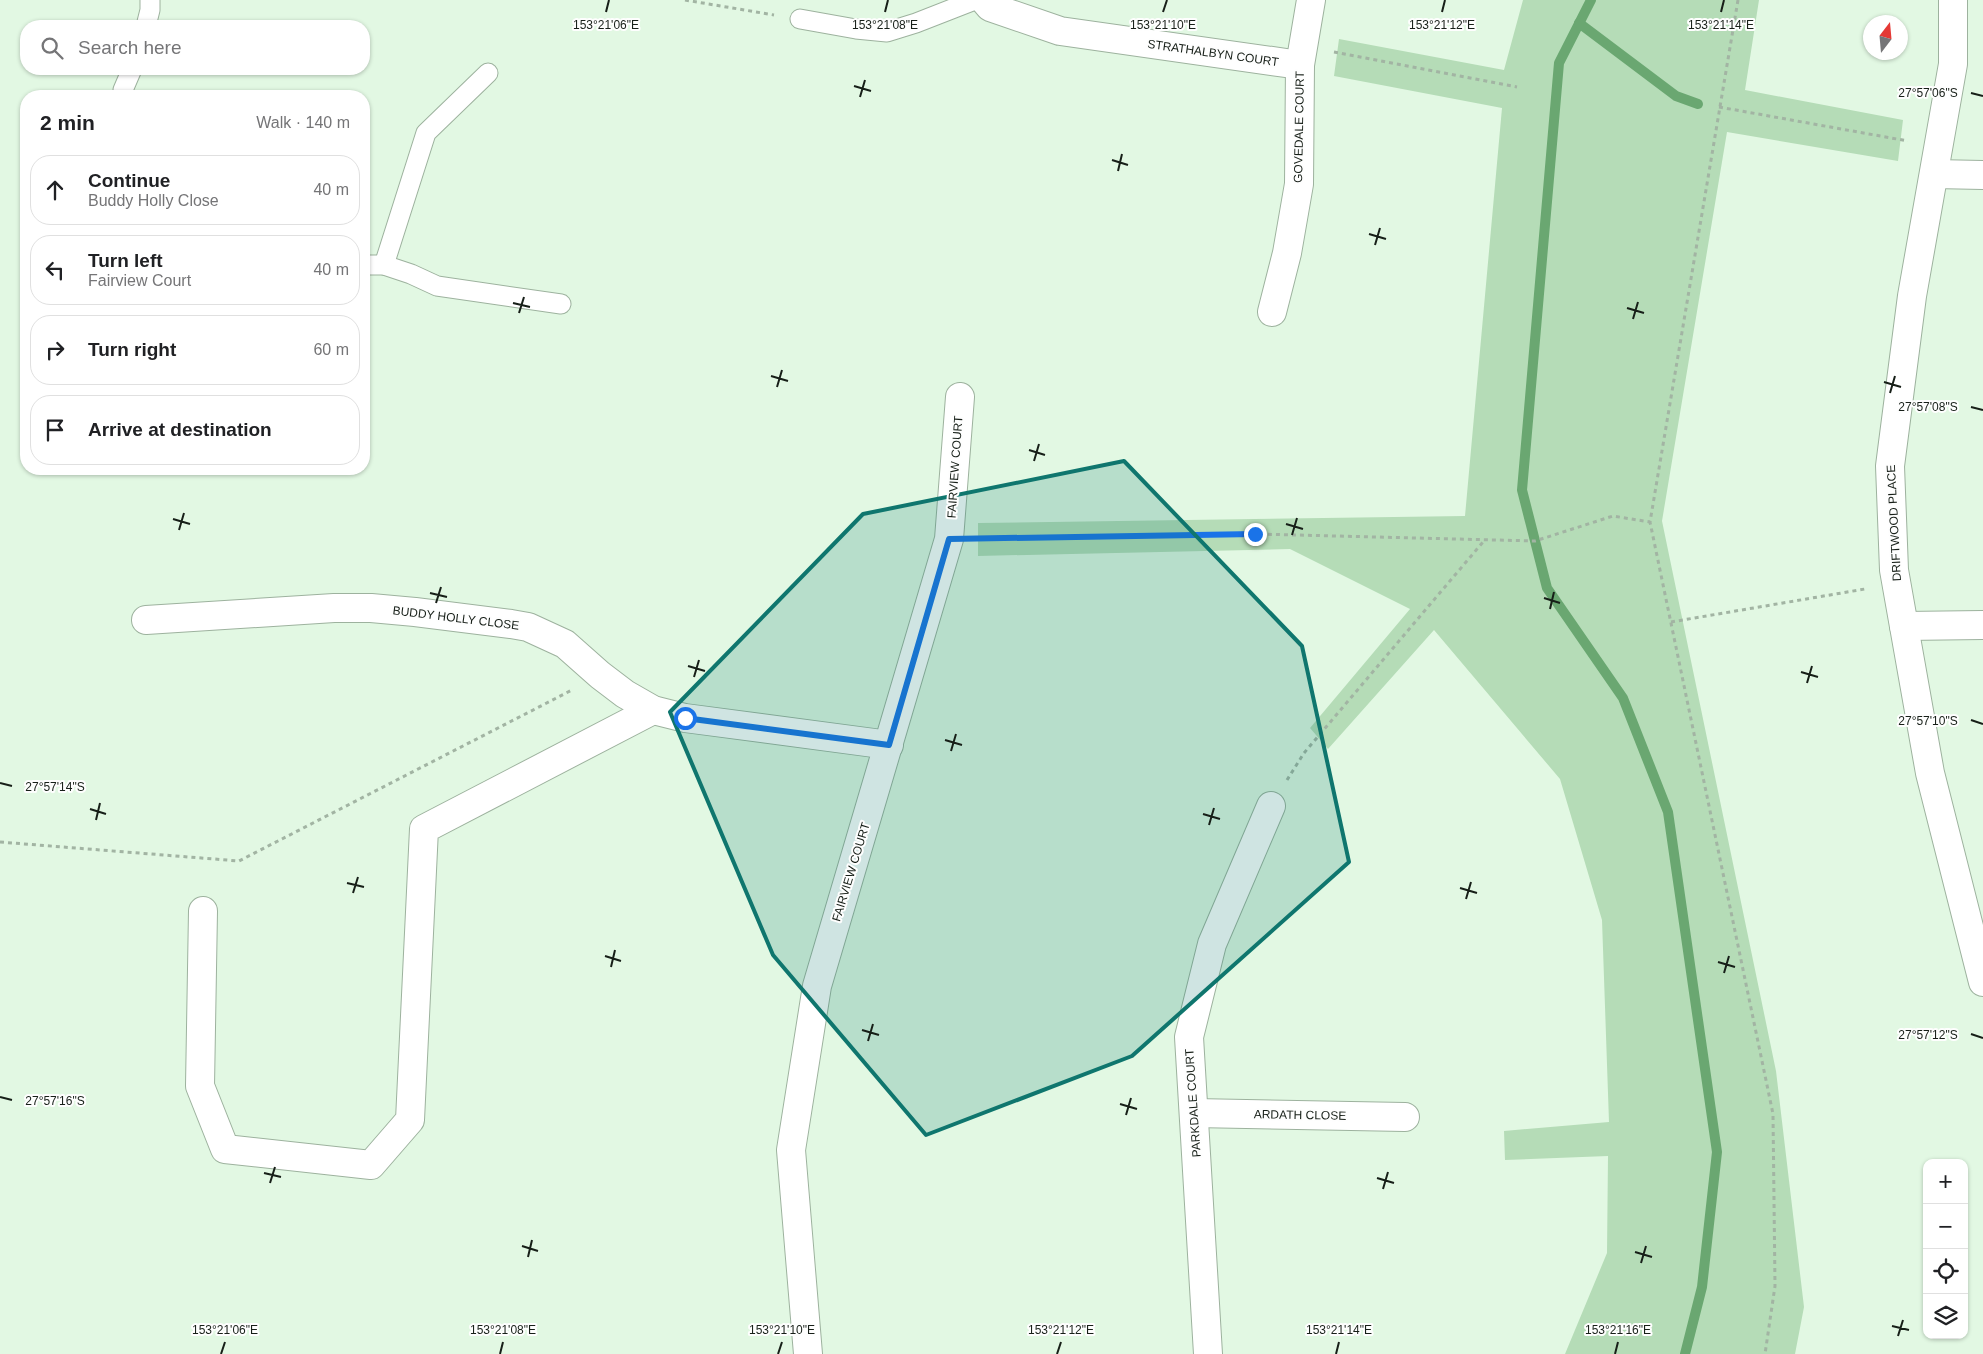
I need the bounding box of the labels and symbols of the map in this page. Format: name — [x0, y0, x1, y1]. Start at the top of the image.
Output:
north arrow — [1863, 15, 1908, 60]
text: 153°21'06"E — [573, 18, 639, 32]
text: 153°21'08"E — [852, 18, 918, 32]
text: 153°21'10"E — [1130, 18, 1196, 32]
text: 153°21'12"E — [1409, 18, 1475, 32]
text: 153°21'14"E — [1688, 18, 1754, 32]
street label: STRATHALBYN COURT — [1147, 37, 1280, 69]
street label: GOVEDALE COURT — [1291, 70, 1307, 183]
text: 27°57'06"S — [1898, 86, 1958, 100]
text: 27°57'08"S — [1898, 400, 1958, 414]
street label: FAIRVIEW COURT — [944, 415, 966, 519]
street label: DRIFTWOOD PLACE — [1884, 464, 1904, 582]
route end — [1244, 523, 1267, 546]
street label: BUDDY HOLLY CLOSE — [392, 603, 520, 633]
route start — [674, 707, 697, 730]
text: 27°57'10"S — [1898, 714, 1958, 728]
text: 27°57'14"S — [25, 780, 85, 794]
street label: FAIRVIEW COURT — [829, 820, 873, 923]
text: 27°57'12"S — [1898, 1028, 1958, 1042]
street label: PARKDALE COURT — [1182, 1048, 1204, 1158]
text: 27°57'16"S — [25, 1094, 85, 1108]
street label: ARDATH CLOSE — [1254, 1107, 1346, 1123]
text: 153°21'06"E — [192, 1323, 258, 1337]
text: 153°21'08"E — [470, 1323, 536, 1337]
text: 153°21'10"E — [749, 1323, 815, 1337]
text: 153°21'12"E — [1028, 1323, 1094, 1337]
text: 153°21'14"E — [1306, 1323, 1372, 1337]
text: 153°21'16"E — [1585, 1323, 1651, 1337]

